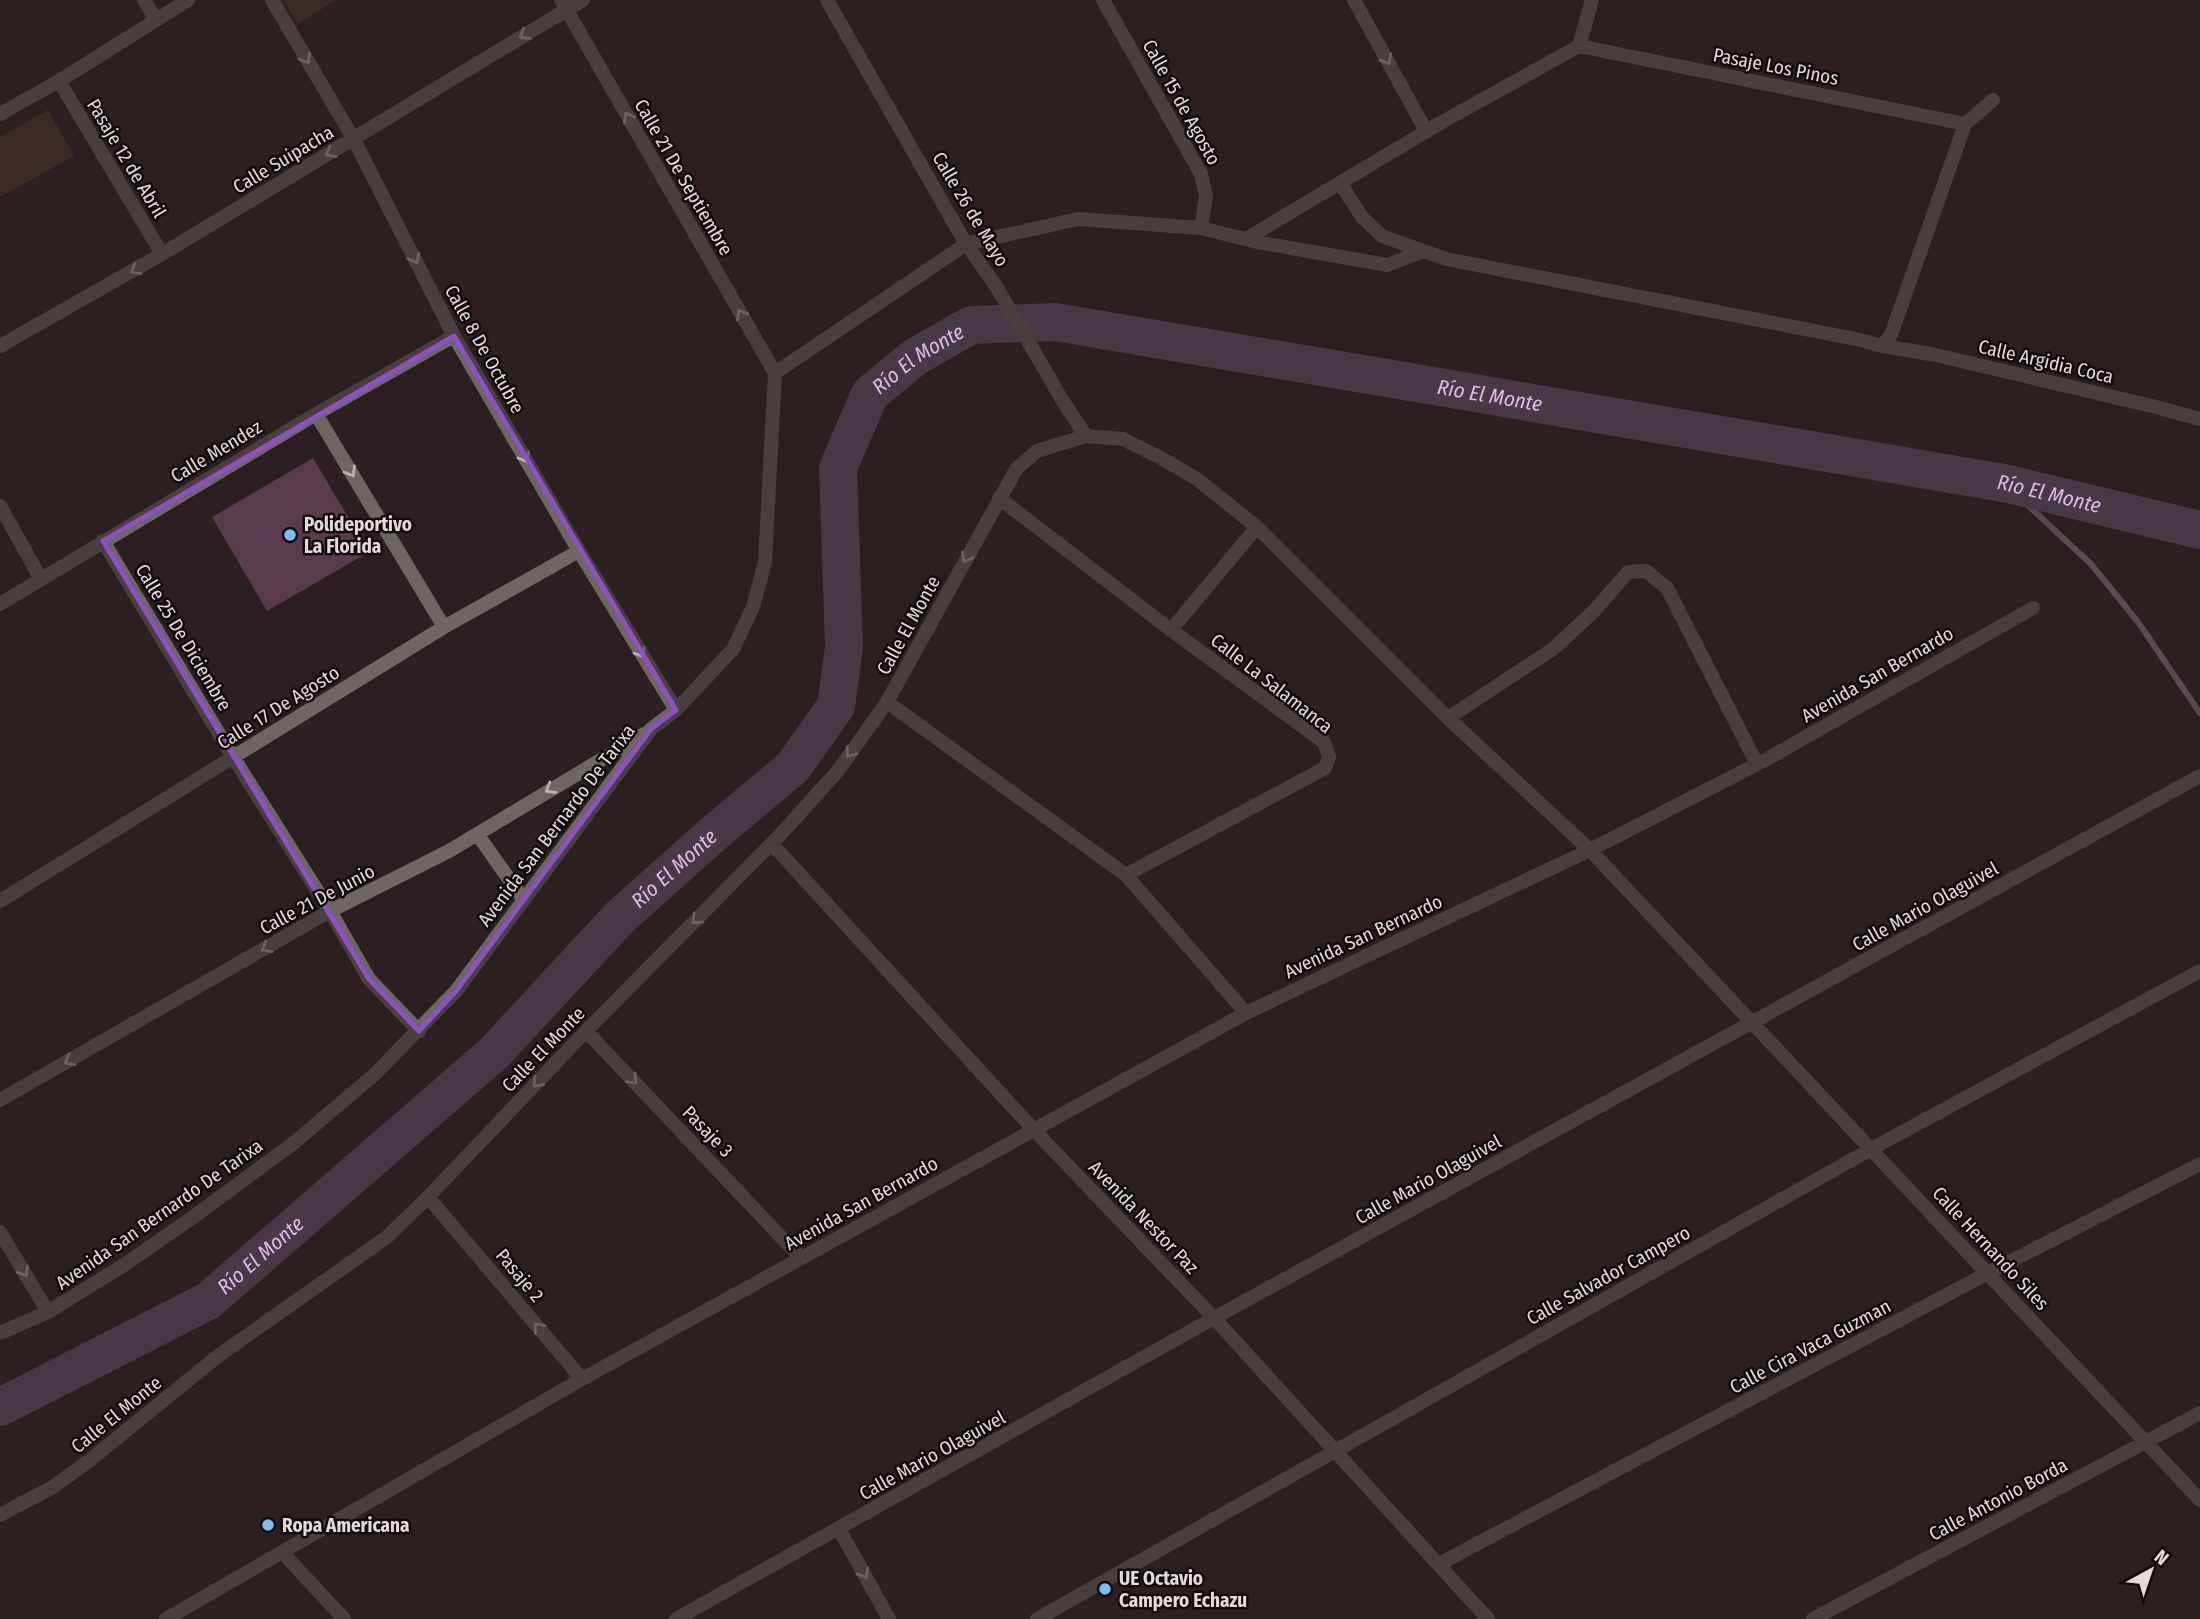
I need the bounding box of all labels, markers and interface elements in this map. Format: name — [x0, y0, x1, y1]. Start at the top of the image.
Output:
one-way arrow — [519, 27, 532, 40]
street label: Calle 15 de Agosto — [1138, 36, 1225, 169]
street label: Pasaje Los Pinos — [1711, 43, 1841, 90]
one-way arrow — [298, 51, 311, 64]
one-way arrow — [1379, 52, 1392, 65]
street label: Pasaje 12 de Abril — [82, 95, 171, 222]
street label: Calle 21 De Septiembre — [629, 95, 738, 259]
one-way arrow — [623, 111, 636, 124]
street label: Calle Suipacha — [229, 120, 338, 198]
one-way arrow — [324, 144, 337, 157]
street label: Calle 26 de Mayo — [927, 148, 1014, 271]
one-way arrow — [406, 252, 420, 264]
one-way arrow — [129, 262, 142, 275]
street label: Calle 8 De Octubre — [440, 281, 529, 417]
one-way arrow — [736, 309, 749, 321]
water label: Río El Monte — [867, 319, 969, 400]
street label: Calle Argidia Coca — [1976, 335, 2116, 388]
water label: Río El Monte — [1435, 374, 1544, 417]
street label: Calle Mendez — [167, 415, 266, 488]
one-way arrow — [517, 450, 530, 463]
one-way arrow — [343, 465, 356, 478]
water label: Río El Monte — [1995, 469, 2104, 519]
place label: Polideportivo La Florida — [304, 513, 412, 558]
marker: Polideportivo La Florida — [282, 527, 298, 543]
one-way arrow — [961, 551, 974, 563]
street label: Calle 25 De Diciembre — [131, 560, 236, 715]
street label: Calle El Monte — [872, 572, 945, 679]
street label: Avenida San Bernardo — [1797, 622, 1957, 727]
street label: Calle La Salamanca — [1206, 629, 1337, 738]
one-way arrow — [633, 646, 646, 659]
street label: Calle 17 De Agosto — [213, 661, 344, 754]
street label: Avenida San Bernardo De Tarixa — [473, 720, 640, 931]
one-way arrow — [846, 745, 858, 758]
one-way arrow — [545, 781, 558, 794]
water label: Río El Monte — [626, 824, 722, 914]
street label: Calle Mario Olaguivel — [1848, 857, 2002, 956]
street label: Calle 21 De Junio — [256, 859, 379, 939]
street label: Avenida San Bernardo — [1281, 890, 1446, 983]
one-way arrow — [691, 912, 704, 925]
one-way arrow — [261, 940, 274, 953]
street label: Calle El Monte — [497, 1002, 590, 1097]
one-way arrow — [63, 1053, 76, 1066]
one-way arrow — [625, 1072, 638, 1085]
one-way arrow — [532, 1075, 545, 1088]
street label: Pasaje 3 — [678, 1101, 738, 1162]
street label: Calle Mario Olaguivel — [1351, 1130, 1505, 1229]
street label: Avenida San Bernardo De Tarixa — [52, 1134, 267, 1295]
street label: Avenida San Bernardo — [781, 1152, 942, 1255]
street label: Avenida Nestor Paz — [1084, 1156, 1204, 1279]
street label: Calle Hernando Siles — [1927, 1182, 2054, 1315]
water label: Río El Monte — [212, 1211, 309, 1300]
street label: Calle Salvador Campero — [1522, 1221, 1694, 1330]
street label: Pasaje 2 — [491, 1244, 548, 1307]
one-way arrow — [16, 1264, 29, 1277]
street label: Calle Cira Vaca Guzman — [1726, 1294, 1895, 1399]
one-way arrow — [534, 1322, 546, 1335]
street label: Calle El Monte — [67, 1371, 166, 1458]
street label: Calle Mario Olaguivel — [855, 1406, 1009, 1505]
street label: Calle Antonio Borda — [1925, 1453, 2071, 1546]
place label: Ropa Americana — [282, 1514, 409, 1537]
marker: Ropa Americana — [260, 1517, 276, 1533]
north arrow — [2116, 1535, 2186, 1605]
text: N — [2150, 1545, 2173, 1570]
one-way arrow — [856, 1567, 869, 1579]
place label: UE Octavio Campero Echazu — [1119, 1567, 1247, 1612]
marker: UE Octavio Campero Echazu — [1097, 1581, 1113, 1597]

